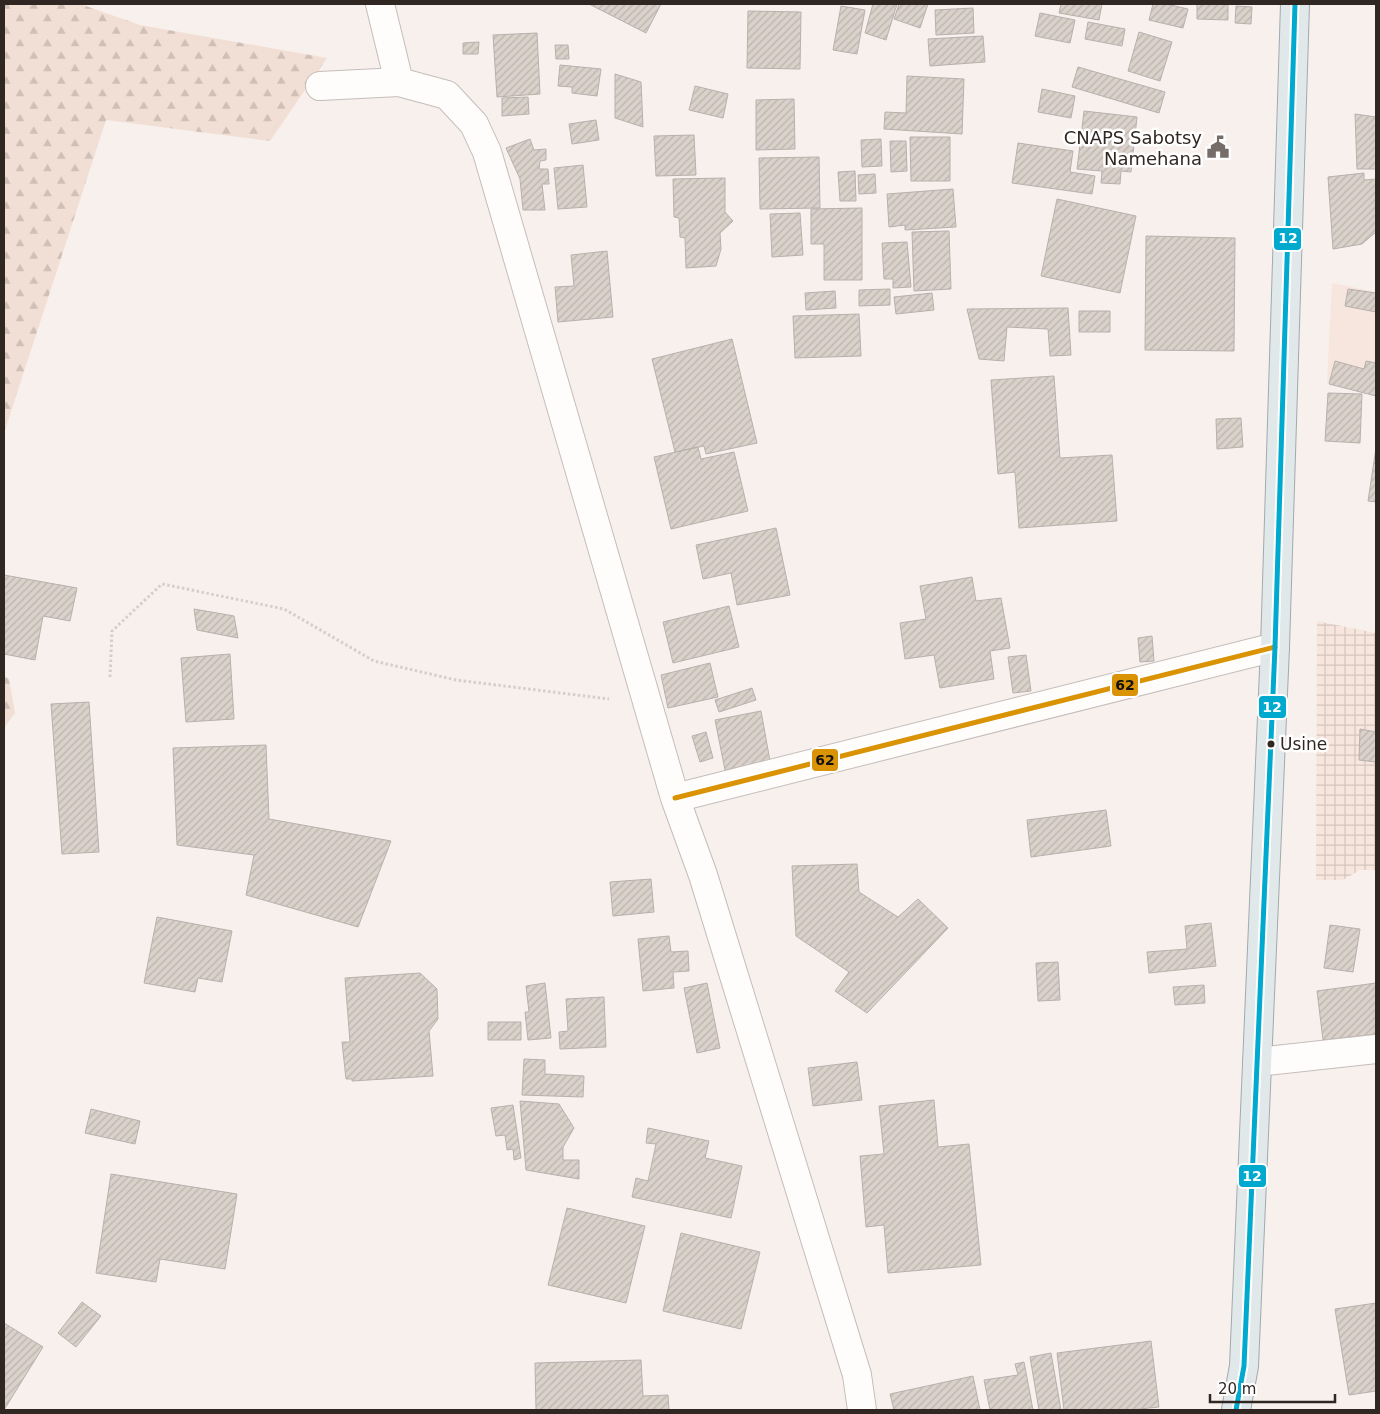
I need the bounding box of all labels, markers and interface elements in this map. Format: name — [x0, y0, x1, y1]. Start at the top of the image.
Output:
place label: CNAPS Sabotsy Namehana — [1064, 127, 1202, 169]
public building icon: CNAPS Sabotsy Namehana — [1205, 134, 1231, 160]
line badge: 12 — [1273, 227, 1302, 251]
text: 12 — [1278, 230, 1298, 246]
line badge: 62 — [1111, 673, 1139, 697]
text: 62 — [1115, 677, 1135, 693]
line badge: 12 — [1258, 695, 1287, 719]
text: 12 — [1262, 699, 1282, 715]
place label: Usine — [1280, 734, 1327, 754]
marker: Usine — [1266, 739, 1276, 749]
line badge: 62 — [811, 748, 839, 772]
text: 62 — [815, 752, 835, 768]
line badge: 12 — [1238, 1164, 1267, 1188]
text: 12 — [1242, 1168, 1262, 1184]
scale bar — [1210, 1372, 1335, 1404]
text: 20 m — [1218, 1380, 1256, 1398]

